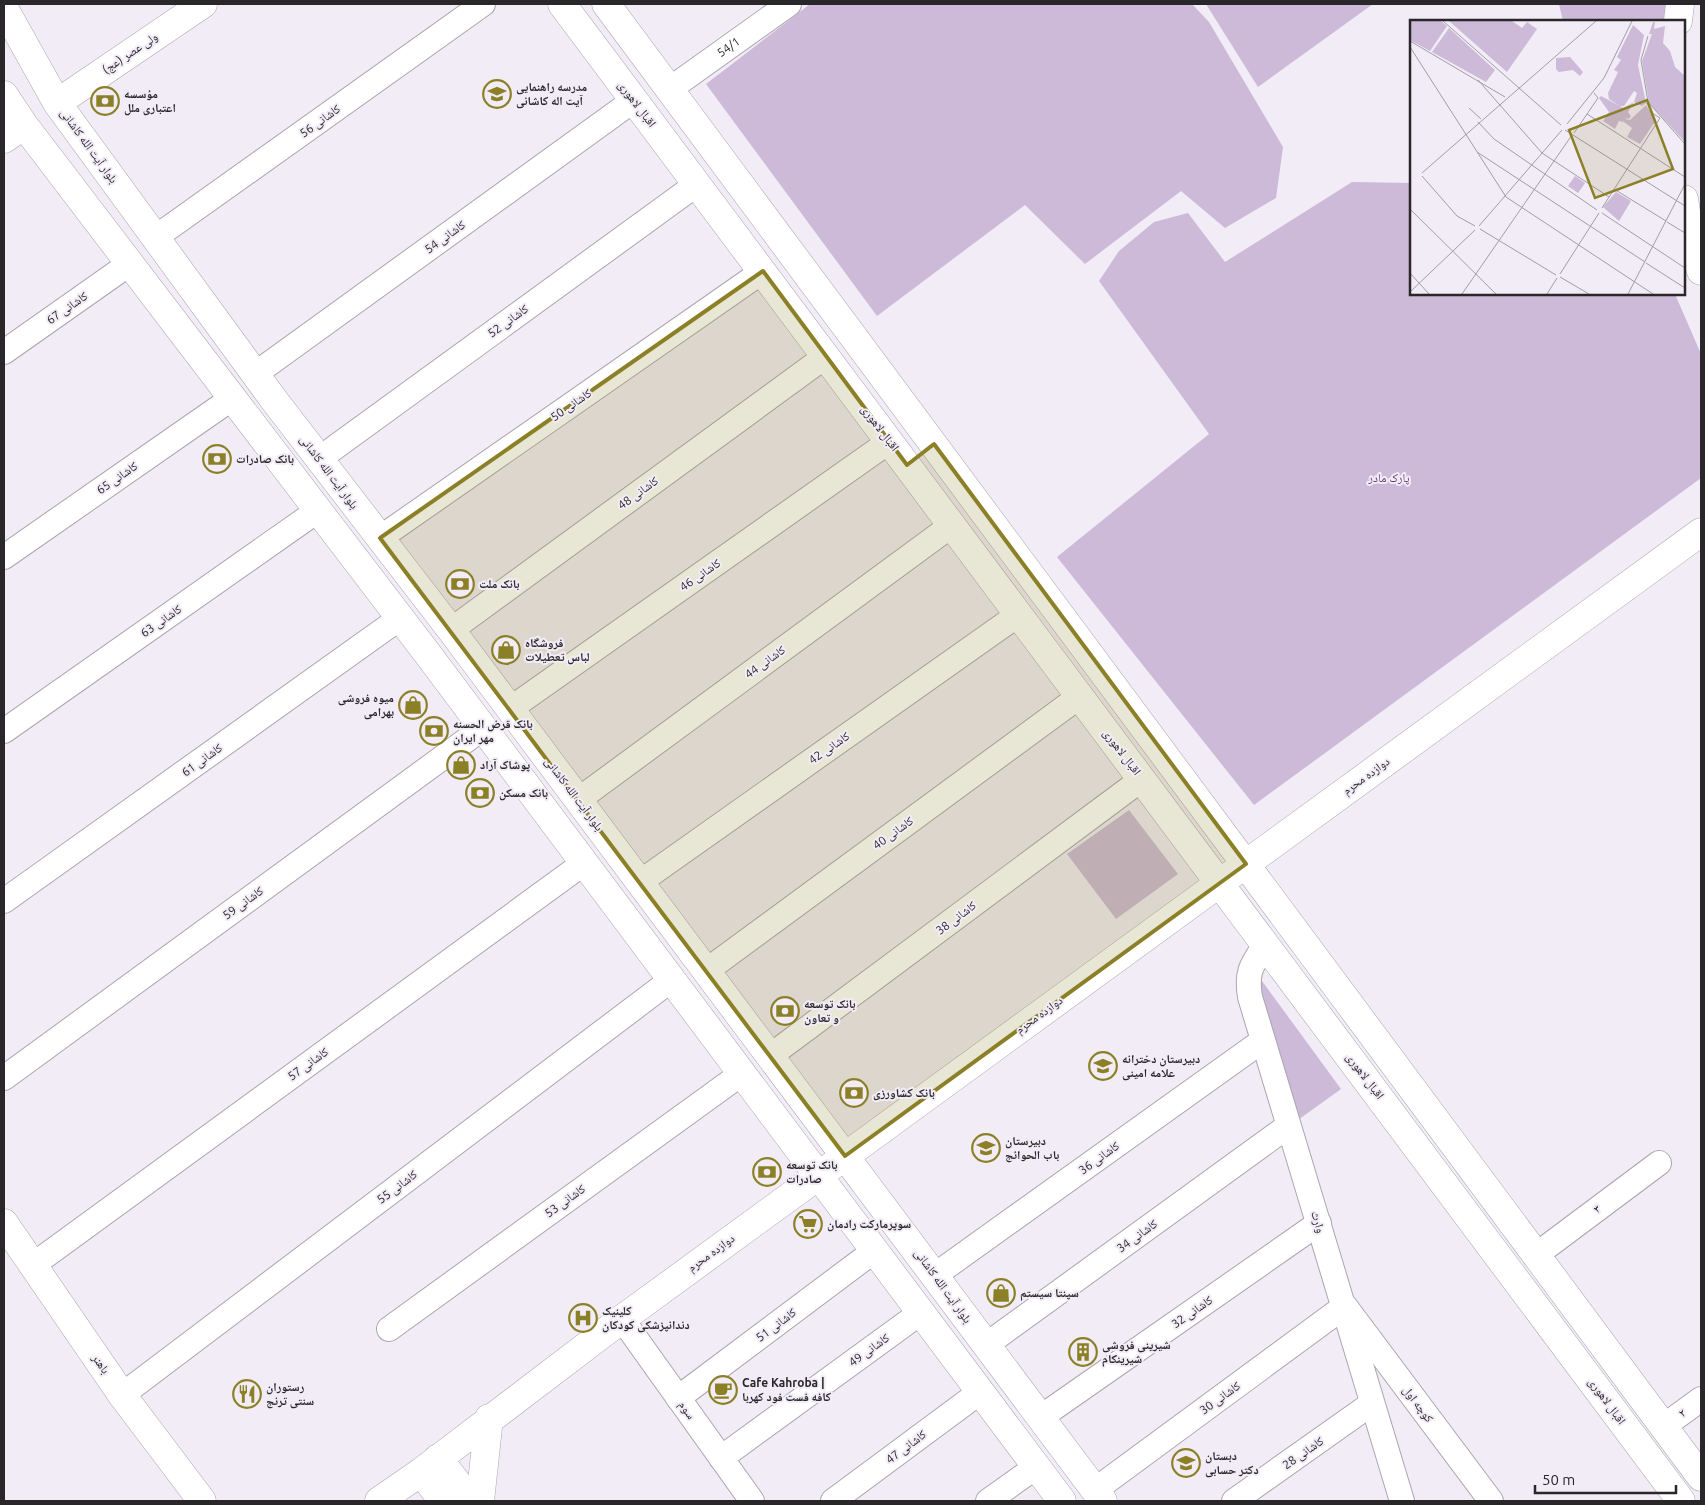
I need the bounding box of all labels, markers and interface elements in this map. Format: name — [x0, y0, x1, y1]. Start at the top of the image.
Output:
inset map — [1410, 20, 1685, 295]
street label: ولی عصر (عج) — [100, 29, 160, 77]
street label: 54/1 — [714, 34, 742, 59]
street label: اقبال لاهوری — [615, 78, 659, 130]
school or university icon: مدرسه راهنمایی آیت اله کاشانی — [482, 79, 512, 109]
place label: مدرسه راهنمایی آیت اله کاشانی — [516, 80, 588, 109]
bank icon: مؤسسه اعتباری ملل — [90, 86, 120, 116]
place label: مؤسسه اعتباری ملل — [124, 87, 176, 116]
street label: کاشانی 56 — [297, 102, 343, 140]
street label: بلوار آیت الله کاشانی — [57, 106, 121, 186]
street label: کاشانی 54 — [422, 218, 468, 256]
street label: کاشانی 67 — [44, 289, 90, 327]
street label: کاشانی 52 — [485, 302, 531, 340]
street label: کاشانی 50 — [548, 386, 594, 424]
street label: اقبال لاهوری — [858, 402, 902, 454]
street label: بلوار آیت الله کاشانی — [296, 432, 361, 512]
bank icon: بانک صادرات — [202, 444, 232, 474]
place label: بانک صادرات — [236, 452, 294, 466]
street label: کاشانی 65 — [94, 459, 140, 497]
park label: پارک مادر — [1367, 471, 1410, 485]
street label: کاشانی 48 — [615, 474, 661, 512]
street label: کاشانی 46 — [677, 556, 723, 594]
bank icon: بانک ملت — [445, 569, 475, 599]
place label: بانک ملت — [479, 577, 520, 591]
street label: کاشانی 63 — [138, 602, 184, 640]
shop icon: فروشگاه لباس تعطیلات — [491, 635, 521, 665]
place label: فروشگاه لباس تعطیلات — [525, 636, 590, 665]
street label: کاشانی 44 — [742, 643, 788, 681]
shop icon: میوه فروشی بهرامی — [398, 690, 428, 720]
place label: میوه فروشی بهرامی — [338, 691, 394, 720]
bank icon: بانک قرض الحسنه مهر ایران — [419, 716, 449, 746]
place label: بانک قرض الحسنه مهر ایران — [453, 717, 533, 746]
street label: اقبال لاهوری — [1100, 726, 1144, 778]
street label: کاشانی 42 — [806, 729, 852, 767]
street label: کاشانی 61 — [179, 741, 225, 779]
shop icon: پوشاک آراد — [446, 750, 476, 780]
street label: بلوار آیت الله کاشانی — [541, 754, 606, 834]
street label: دوازده محرم — [1340, 754, 1393, 799]
place label: پوشاک آراد — [480, 758, 530, 772]
bank icon: بانک مسکن — [465, 778, 495, 808]
place label: بانک مسکن — [499, 786, 548, 801]
street label: کاشانی 40 — [870, 814, 916, 852]
street label: کاشانی 59 — [220, 884, 266, 922]
street label: کاشانی 38 — [933, 898, 979, 938]
street label: دوازده محرم — [1013, 993, 1066, 1038]
bank icon: بانک توسعه و تعاون — [770, 996, 800, 1026]
place label: بانک توسعه و تعاون — [804, 997, 855, 1026]
street label: کاشانی 57 — [285, 1045, 331, 1083]
street label: اقبال لاهوری — [1343, 1050, 1387, 1102]
school or university icon: دبیرستان دخترانه علامه امینی — [1088, 1051, 1118, 1081]
place label: دبیرستان دخترانه علامه امینی — [1122, 1052, 1200, 1081]
bank icon: بانک کشاورزی — [839, 1078, 869, 1108]
place label: بانک کشاورزی — [873, 1086, 935, 1101]
school or university icon: دبیرستان باب الحوائج — [971, 1133, 1001, 1163]
place label: دبیرستان باب الحوائج — [1005, 1134, 1059, 1163]
street label: کاشانی 36 — [1076, 1139, 1122, 1177]
bank icon: بانک توسعه صادرات — [752, 1157, 782, 1187]
place label: بانک توسعه صادرات — [786, 1158, 837, 1186]
street label: کاشانی 55 — [374, 1167, 420, 1207]
street label: کاشانی 53 — [542, 1182, 588, 1220]
street label: ۳ — [1591, 1202, 1603, 1215]
supermarket icon: سوپرمارکت رادمان — [793, 1209, 823, 1239]
street label: وارث — [1309, 1209, 1328, 1234]
place label: سوپرمارکت رادمان — [827, 1217, 911, 1232]
street label: کاشانی 34 — [1114, 1217, 1160, 1255]
street label: دوازده محرم — [685, 1231, 738, 1276]
street label: بلوار آیت الله کاشانی — [911, 1246, 975, 1326]
shop icon: سپنتا سیستم — [986, 1278, 1016, 1308]
place label: سپنتا سیستم — [1020, 1286, 1079, 1301]
street label: کاشانی 32 — [1169, 1293, 1215, 1331]
hospital icon: کلینیک دندانپزشکی کودکان — [568, 1303, 598, 1333]
place label: کلینیک دندانپزشکی کودکان — [602, 1304, 690, 1333]
street label: کاشانی 51 — [753, 1305, 799, 1345]
street label: کاشانی 49 — [846, 1331, 892, 1369]
building icon: شیرینی فروشی شیرینکام — [1068, 1337, 1098, 1367]
place label: شیرینی فروشی شیرینکام — [1102, 1338, 1171, 1367]
street label: باهنر — [88, 1351, 113, 1377]
cafe icon: Cafe Kahroba | کافه فست فود کهربا — [708, 1375, 738, 1405]
street label: اقبال لاهوری — [1585, 1375, 1629, 1427]
place label: Cafe Kahroba | کافه فست فود کهربا — [742, 1376, 832, 1404]
restaurant icon: رستوران سنتی ترنج — [232, 1379, 262, 1409]
street label: کاشانی 30 — [1197, 1379, 1243, 1417]
place label: رستوران سنتی ترنج — [266, 1380, 314, 1409]
street label: کوچه اول — [1400, 1383, 1436, 1425]
street label: سوم — [675, 1398, 698, 1423]
street label: ۲ — [1676, 1406, 1688, 1419]
street label: کاشانی 47 — [883, 1427, 929, 1467]
street label: کاشانی 28 — [1280, 1434, 1326, 1472]
school or university icon: دبستان دکتر حسابی — [1171, 1448, 1201, 1478]
place label: دبستان دکتر حسابی — [1205, 1449, 1259, 1478]
scale bar — [1535, 1462, 1676, 1494]
text: 50 m — [1542, 1471, 1575, 1488]

